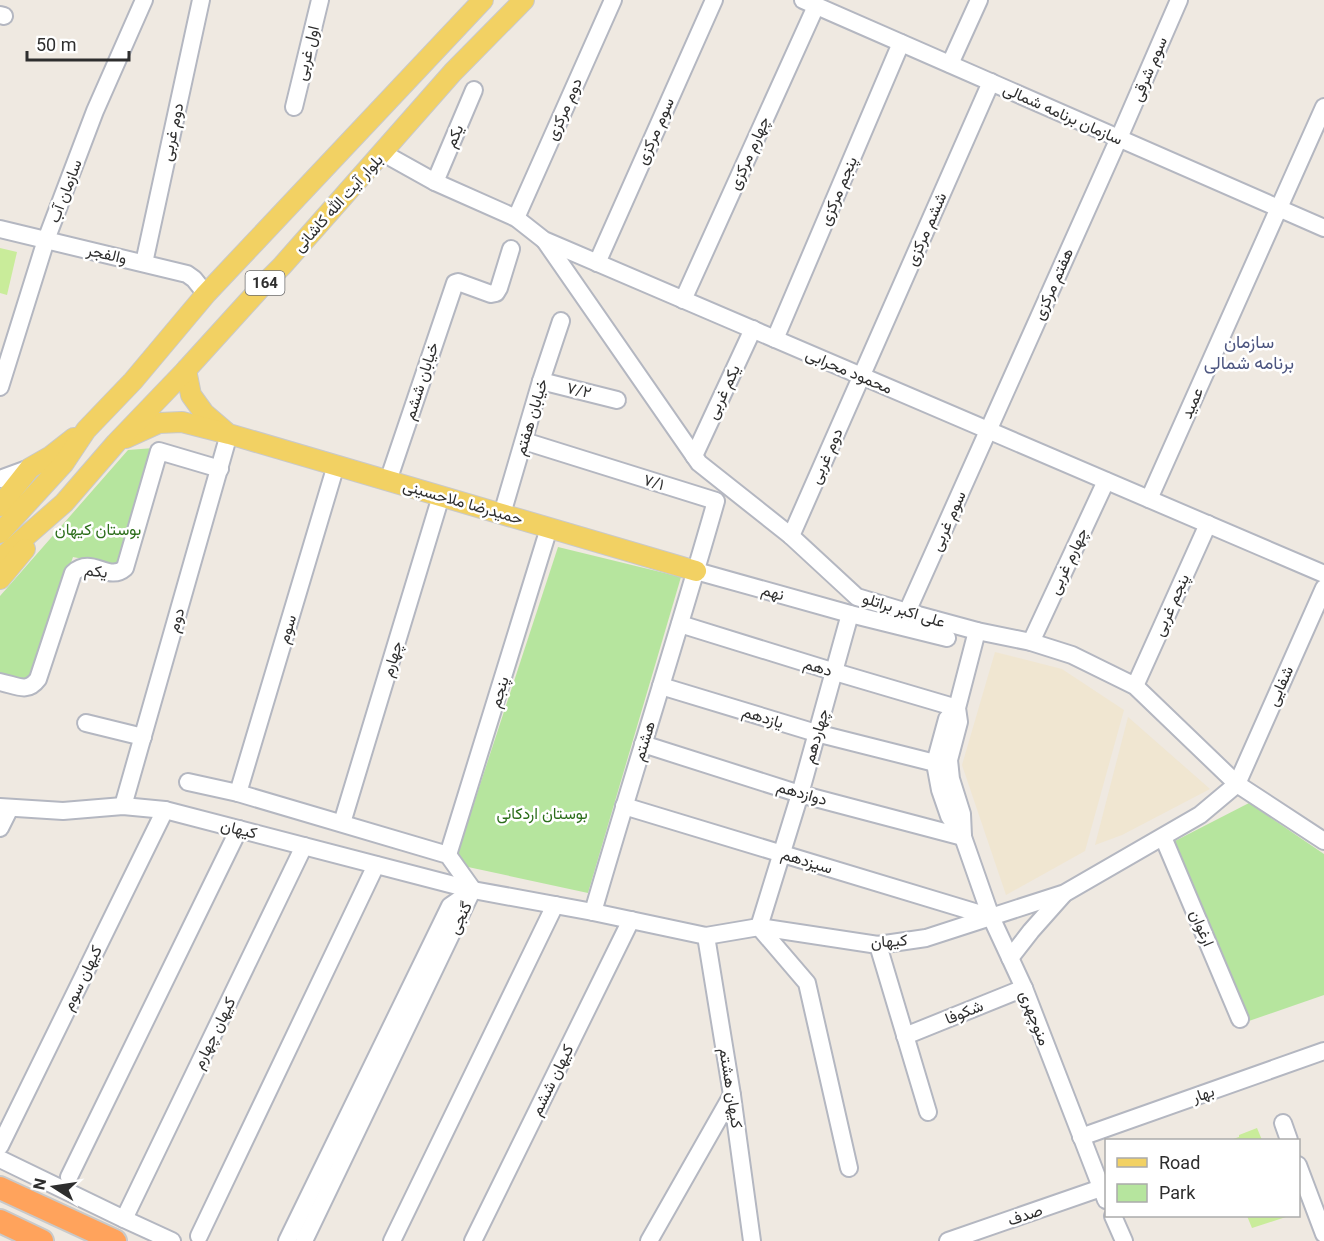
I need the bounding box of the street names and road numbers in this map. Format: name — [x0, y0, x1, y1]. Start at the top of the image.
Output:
street label: اول غربی — [291, 24, 324, 83]
street label: سوم شرقی — [1127, 34, 1172, 105]
street label: دوم مرکزی — [542, 75, 587, 143]
street label: سازمان برنامه شمالی — [1000, 79, 1126, 150]
street label: سوم مرکزی — [632, 95, 679, 168]
street label: دوم غربی — [157, 101, 188, 163]
street label: چهارم مرکزی — [724, 113, 776, 193]
street label: یکم — [441, 122, 468, 151]
street label: بلوار آیت الله کاشانی — [289, 150, 388, 256]
street label: پنجم مرکزی — [815, 154, 863, 229]
street label: سازمان آب — [44, 157, 87, 226]
street label: ششم مرکزی — [901, 189, 951, 269]
street label: والفجر — [84, 240, 129, 269]
street label: هفتم مرکزی — [1029, 245, 1078, 323]
road number: 164 — [246, 271, 284, 295]
street label: خیابان ششم — [399, 339, 444, 423]
street label: محمود محرابی — [802, 344, 895, 399]
street label: یکم غربی — [702, 362, 745, 423]
street label: خیابان هفتم — [510, 376, 553, 458]
street label: ۷/۲ — [565, 378, 593, 402]
street label: عمید — [1177, 385, 1207, 421]
street label: دوم غربی — [805, 425, 848, 487]
street label: ۷/۱ — [641, 470, 667, 494]
street label: حمیدرضا ملاحسینی — [401, 476, 525, 529]
street label: سوم غربی — [926, 488, 971, 554]
street label: چهارم غربی — [1044, 524, 1094, 598]
street label: یکم — [83, 560, 109, 583]
street label: پنجم غربی — [1149, 571, 1195, 640]
street label: نهم — [759, 580, 787, 605]
street label: علی اکبر براتلو — [860, 588, 948, 633]
street label: دوم — [164, 606, 189, 635]
street label: سوم — [274, 612, 301, 646]
street label: چهارم — [378, 638, 408, 680]
street label: دهم — [801, 654, 835, 681]
street label: شفایی — [1263, 663, 1298, 710]
street label: پنجم — [485, 674, 515, 710]
street label: یازدهم — [740, 702, 786, 733]
street label: چهاردهم — [799, 706, 835, 766]
street label: هشتم — [629, 719, 660, 763]
street label: دوازدهم — [774, 777, 829, 810]
street label: کیهان — [219, 815, 259, 844]
street label: سیزدهم — [779, 844, 835, 879]
street label: گنجی — [444, 899, 477, 938]
street label: ارغوان — [1185, 907, 1218, 950]
street label: کیهان — [870, 930, 908, 953]
street label: کیهان سوم — [58, 942, 107, 1014]
street label: منوچهری — [1014, 988, 1054, 1049]
street label: کیهان چهارم — [189, 994, 241, 1073]
street label: شکوفا — [942, 996, 986, 1029]
street label: کیهان ششم — [527, 1041, 578, 1119]
street label: کیهان هشتم — [714, 1046, 747, 1130]
street label: بهار — [1188, 1081, 1217, 1108]
street label: صدف — [1005, 1200, 1045, 1230]

